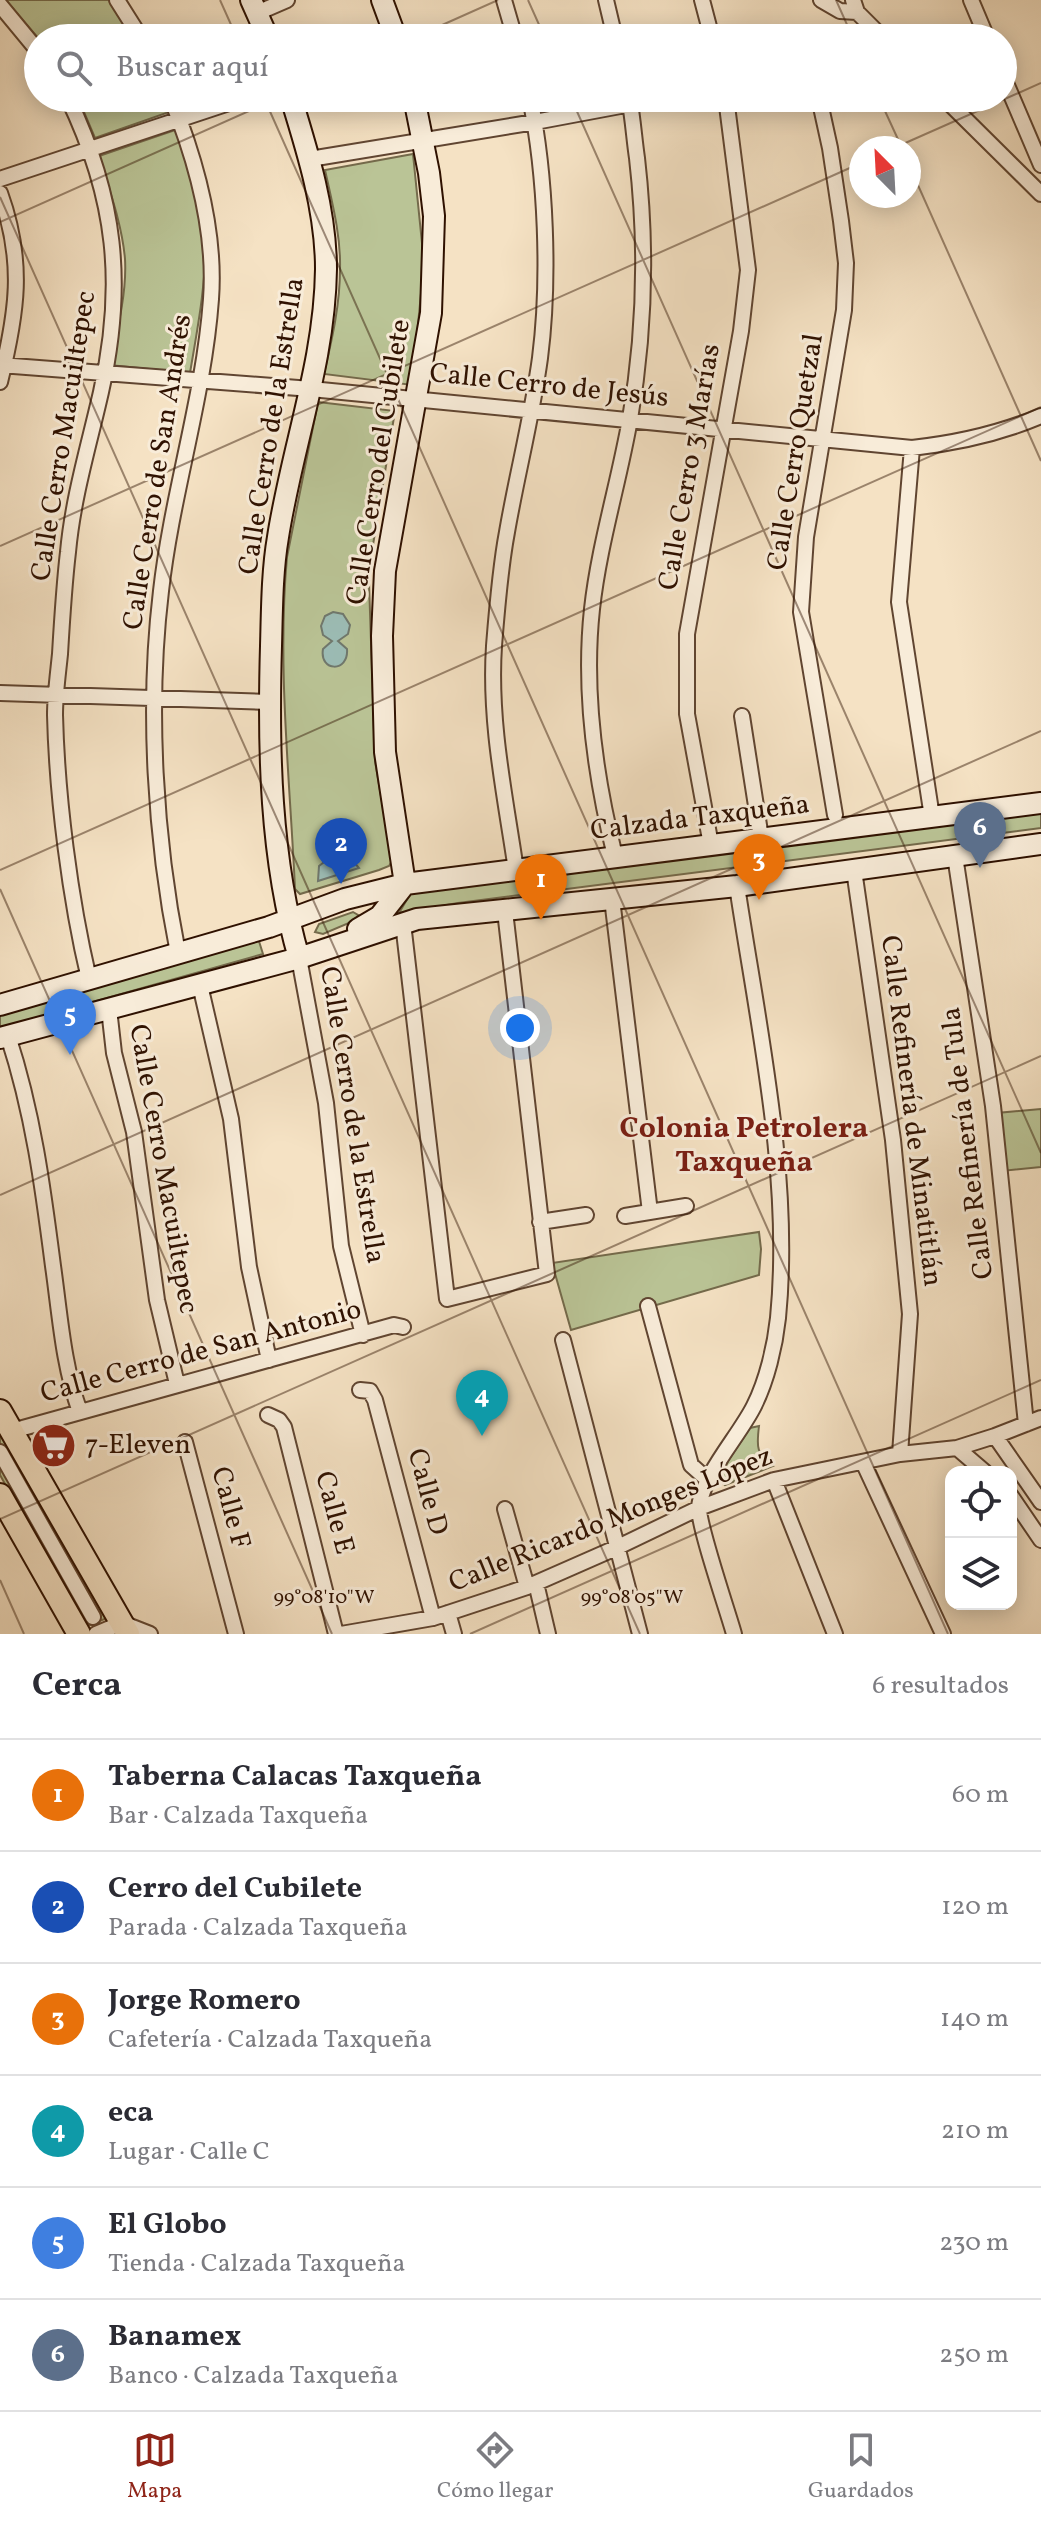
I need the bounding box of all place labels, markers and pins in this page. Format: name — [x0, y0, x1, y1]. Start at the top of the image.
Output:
pin: 6 — [954, 802, 1006, 868]
pin: 2 — [315, 818, 367, 884]
pin: 3 — [733, 834, 785, 900]
pin: 1 — [515, 854, 567, 920]
pin: 5 — [44, 989, 96, 1055]
pin: 4 — [456, 1370, 508, 1436]
supermarket icon: 7-Eleven — [30, 1421, 78, 1469]
place label: 7-Eleven — [85, 1426, 191, 1465]

